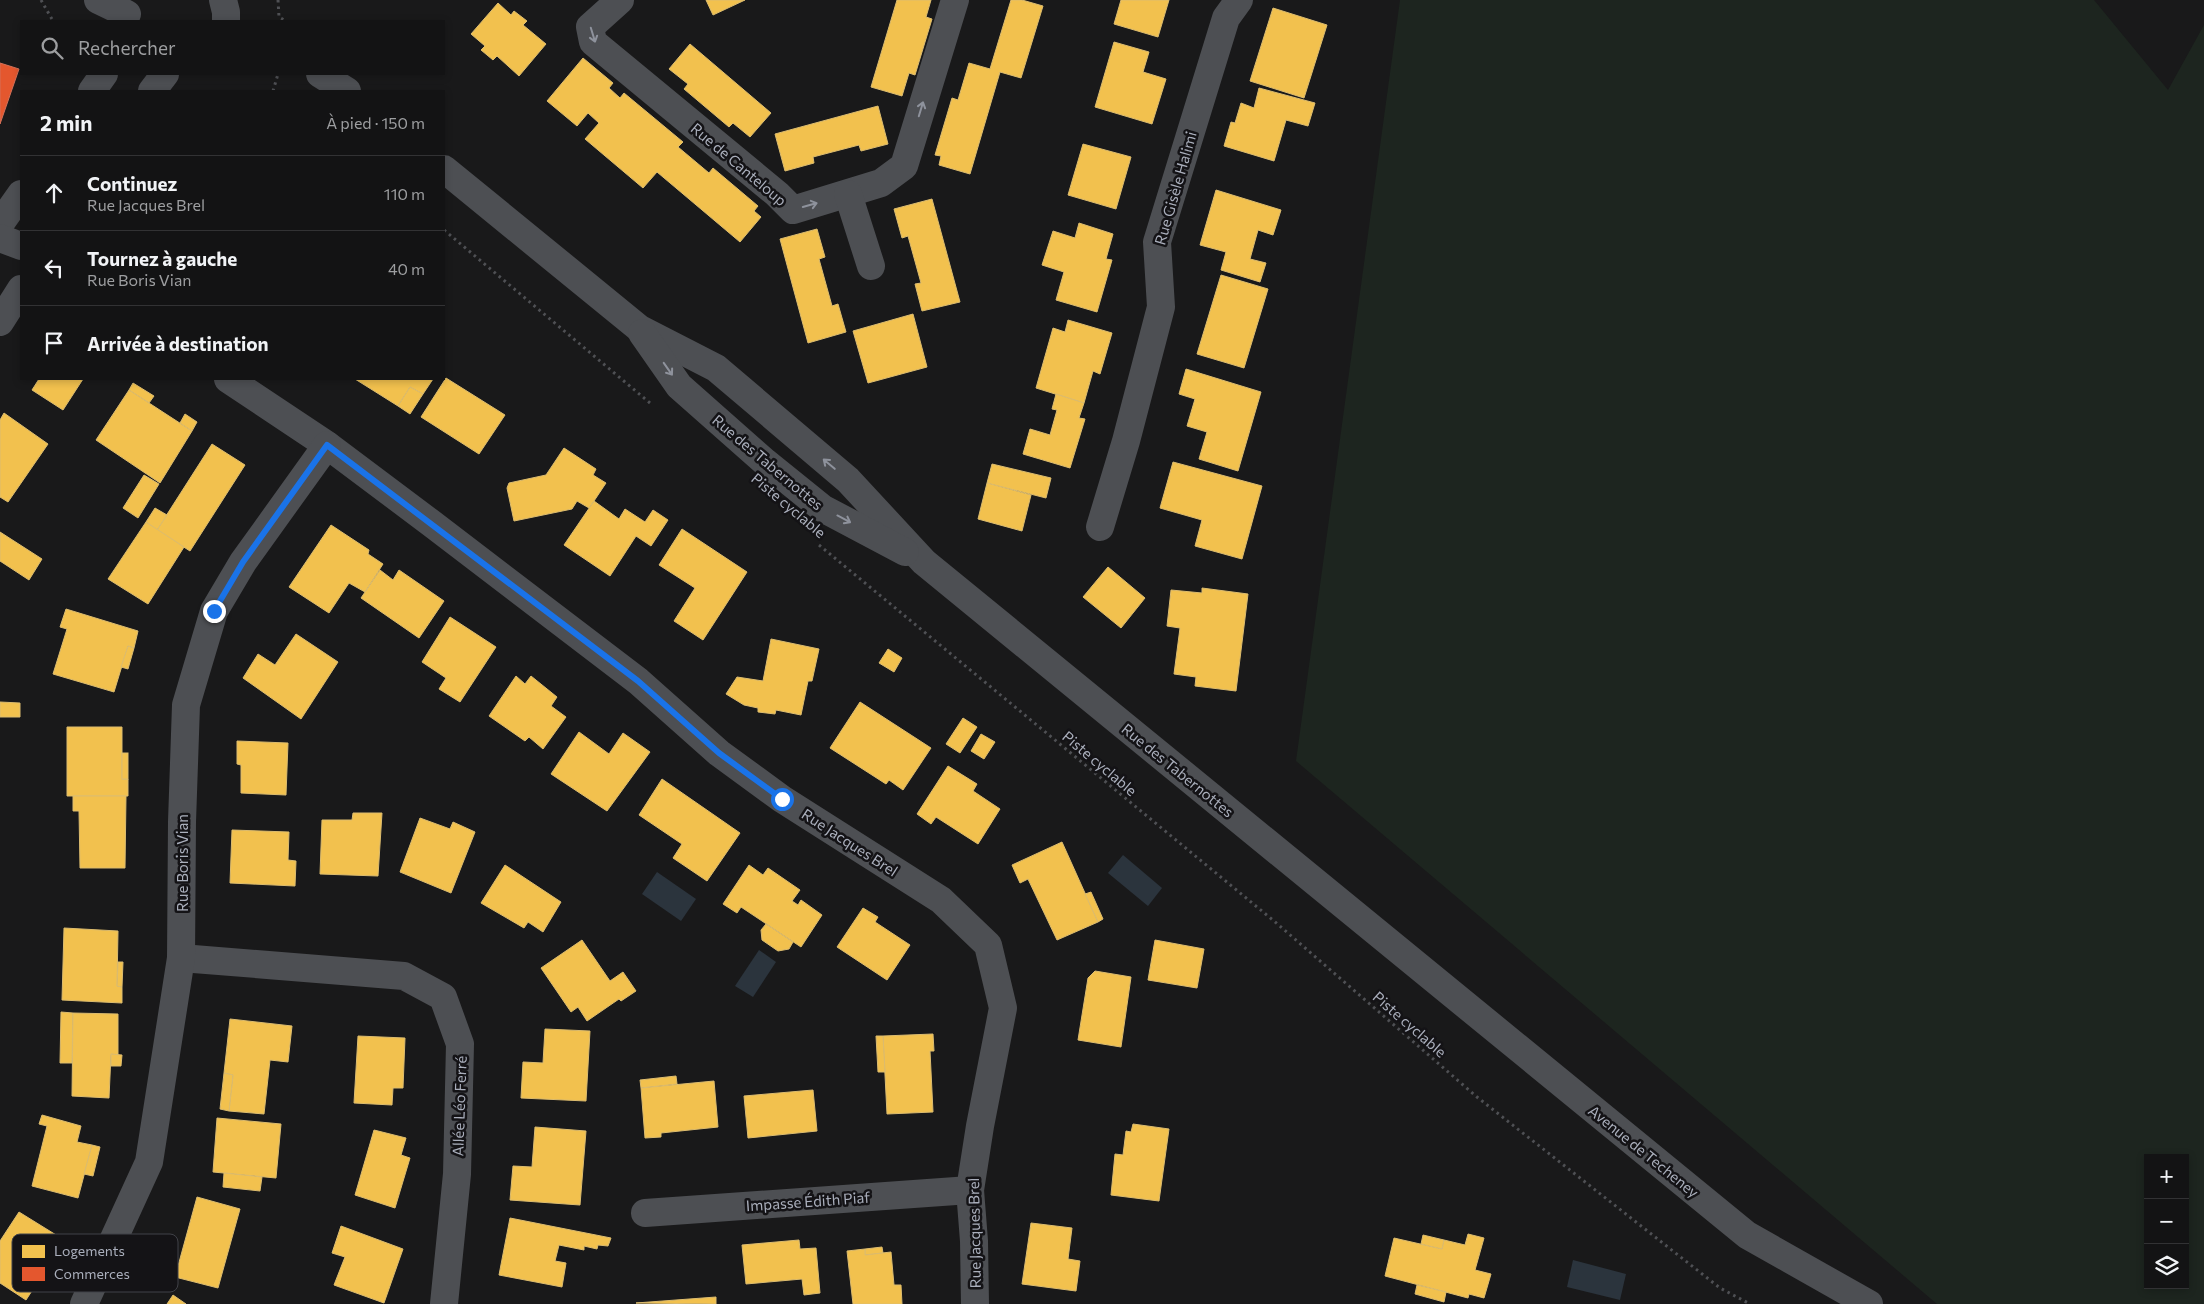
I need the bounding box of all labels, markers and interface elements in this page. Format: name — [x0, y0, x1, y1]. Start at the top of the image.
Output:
search box — [20, 20, 445, 75]
one-way arrow — [588, 27, 598, 43]
icon: search — [38, 34, 66, 62]
text: Rechercher — [78, 36, 176, 59]
one-way arrow — [917, 102, 927, 118]
text: 2 min — [40, 110, 92, 135]
text: À pied · 150 m — [326, 113, 425, 132]
street label: Rue de Canteloup — [688, 119, 791, 209]
street label: Rue Gisèle Halimi — [1150, 129, 1200, 247]
text: Continuez — [87, 172, 177, 195]
icon: ahead — [40, 179, 68, 207]
text: 110 m — [384, 184, 425, 203]
text: Rue Jacques Brel — [87, 195, 205, 214]
one-way arrow — [801, 200, 817, 209]
text: Tournez à gauche — [87, 247, 237, 270]
icon: left — [40, 254, 68, 282]
text: 40 m — [388, 259, 425, 278]
text: Rue Boris Vian — [87, 270, 191, 289]
icon: arrive — [40, 329, 68, 357]
text: Arrivée à destination — [87, 332, 269, 355]
one-way arrow — [663, 362, 673, 376]
street label: Rue des Tabernottes — [709, 411, 827, 514]
one-way arrow — [823, 459, 836, 470]
street label: Piste cyclable — [748, 469, 830, 541]
one-way arrow — [836, 515, 851, 524]
route end — [203, 600, 226, 623]
street label: Rue des Tabernottes — [1118, 719, 1238, 821]
street label: Piste cyclable — [1059, 727, 1141, 799]
route start — [771, 788, 794, 811]
street label: Rue Jacques Brel — [799, 804, 901, 880]
street label: Rue Boris Vian — [173, 814, 191, 912]
street label: Piste cyclable — [1370, 987, 1450, 1061]
street label: Allée Léo Ferré — [448, 1055, 470, 1157]
street label: Avenue de Techeney — [1585, 1101, 1703, 1201]
map controls — [2144, 1154, 2189, 1289]
button: + — [2144, 1154, 2189, 1199]
street label: Rue Jacques Brel — [964, 1178, 984, 1288]
street label: Impasse Édith Piaf — [745, 1187, 871, 1214]
button: − — [2144, 1199, 2189, 1244]
legend — [12, 1234, 178, 1292]
text: Logements — [54, 1242, 125, 1259]
button: layers — [2144, 1244, 2189, 1289]
text: Commerces — [54, 1265, 130, 1282]

